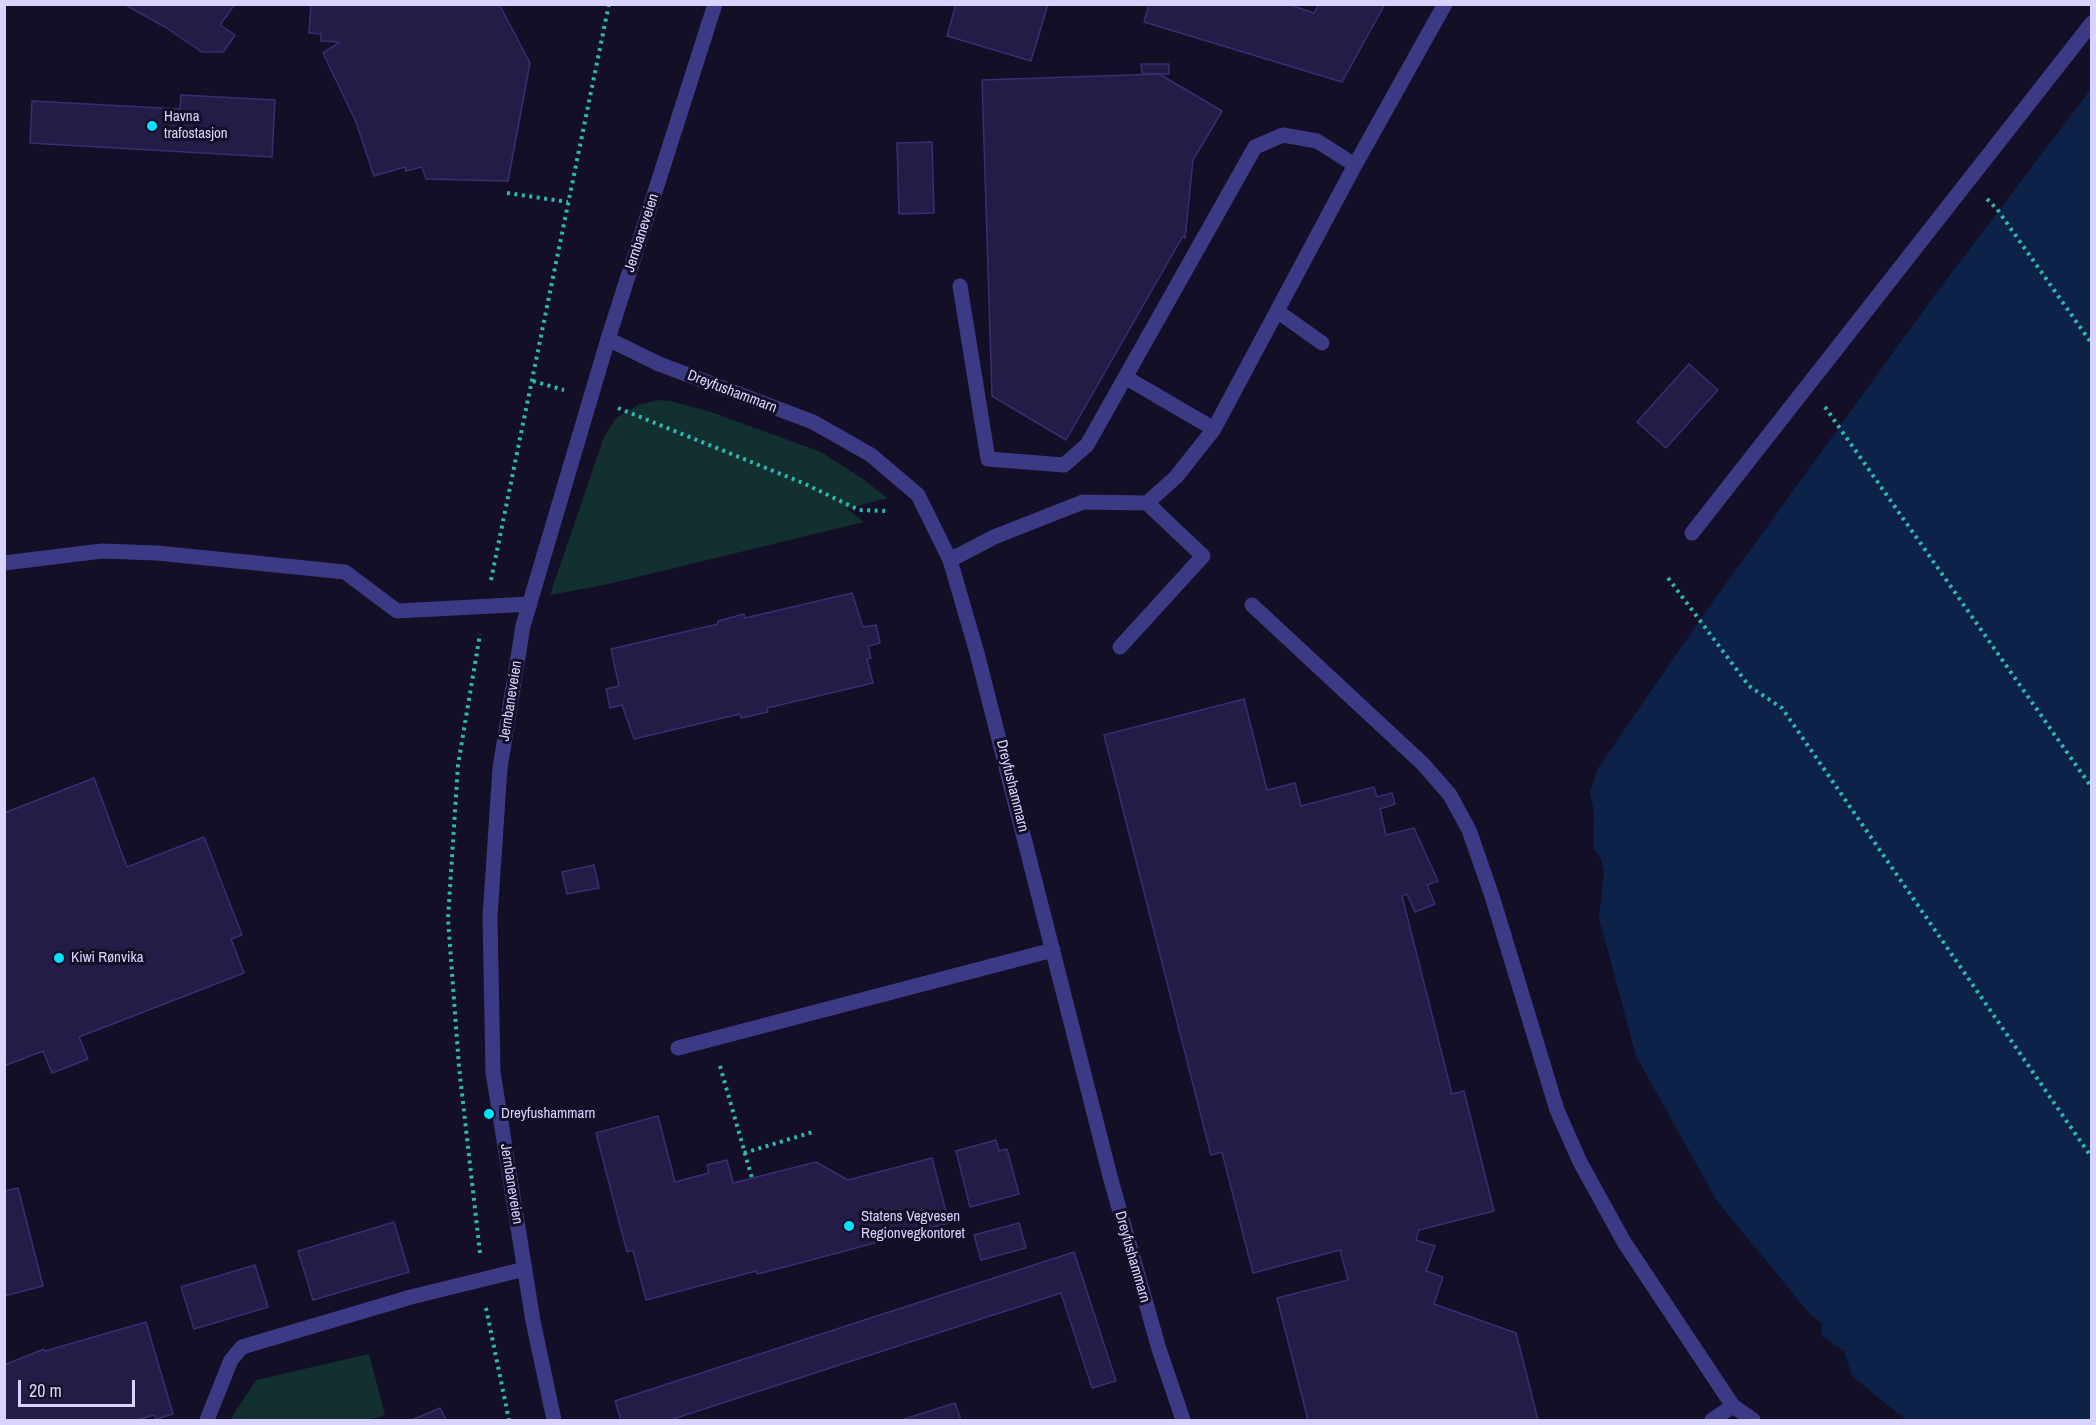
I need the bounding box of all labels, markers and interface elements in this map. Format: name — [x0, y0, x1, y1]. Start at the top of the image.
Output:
place label: Havna trafostasjon — [164, 108, 228, 143]
marker: Havna trafostasjon — [145, 119, 159, 133]
street label: Jernbaneveien — [621, 192, 663, 274]
street label: Dreyfushammarn — [685, 367, 779, 417]
street label: Jernbaneveien — [496, 659, 526, 743]
street label: Dreyfushammarn — [992, 738, 1032, 834]
place label: Kiwi Rønvika — [71, 949, 143, 967]
marker: Kiwi Rønvika — [52, 951, 66, 965]
place label: Dreyfushammarn — [501, 1105, 595, 1123]
marker: Dreyfushammarn — [482, 1107, 496, 1121]
street label: Jernbaneveien — [496, 1142, 526, 1226]
place label: Statens Vegvesen Regionvegkontoret — [861, 1208, 965, 1243]
street label: Dreyfushammarn — [1110, 1209, 1154, 1305]
marker: Statens Vegvesen Regionvegkontoret — [842, 1219, 856, 1233]
scale bar — [21, 1368, 138, 1406]
text: 20 m — [29, 1378, 62, 1403]

